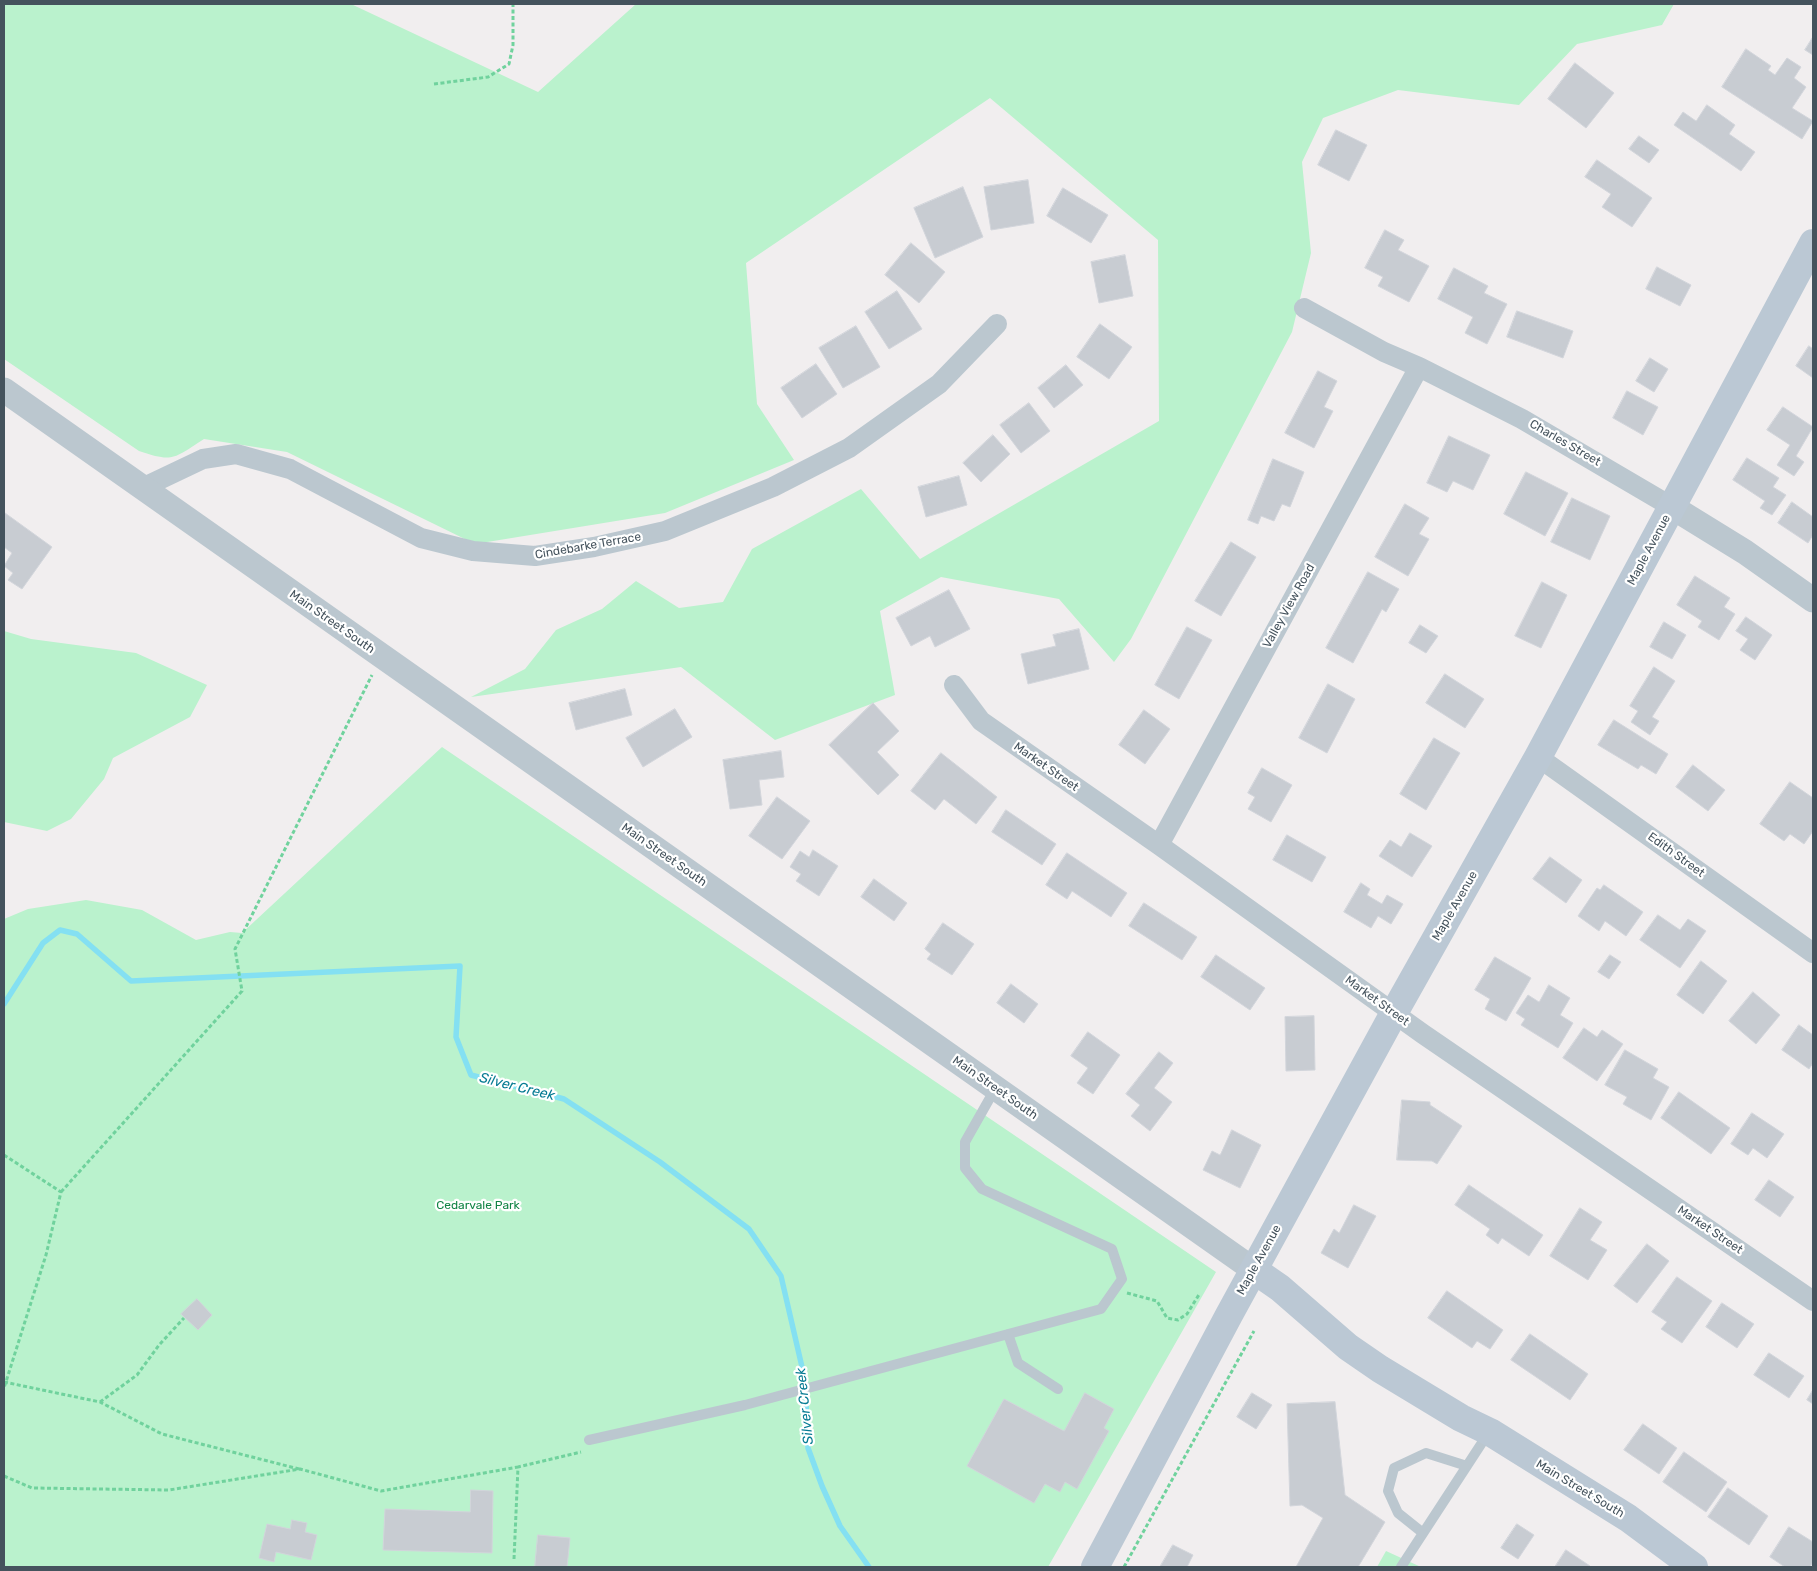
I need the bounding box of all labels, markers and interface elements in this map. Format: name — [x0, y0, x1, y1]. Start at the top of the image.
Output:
street label: Charles Street — [1527, 417, 1603, 469]
street label: Maple Avenue — [1624, 512, 1674, 588]
street label: Cindebarke Terrace — [534, 530, 642, 562]
street label: Valley View Road — [1260, 561, 1318, 651]
street label: Main Street South — [287, 587, 377, 657]
street label: Market Street — [1011, 739, 1081, 795]
street label: Main Street South — [619, 820, 709, 890]
street label: Edith Street — [1645, 830, 1707, 880]
street label: Maple Avenue — [1429, 869, 1481, 943]
street label: Market Street — [1342, 973, 1412, 1029]
street label: Main Street South — [950, 1053, 1040, 1123]
water label: Silver Creek — [478, 1070, 556, 1104]
park label: Cedarvale Park — [436, 1199, 520, 1213]
street label: Market Street — [1675, 1203, 1745, 1257]
street label: Maple Avenue — [1234, 1222, 1284, 1298]
water label: Silver Creek — [793, 1367, 817, 1445]
street label: Main Street South — [1533, 1457, 1627, 1521]

